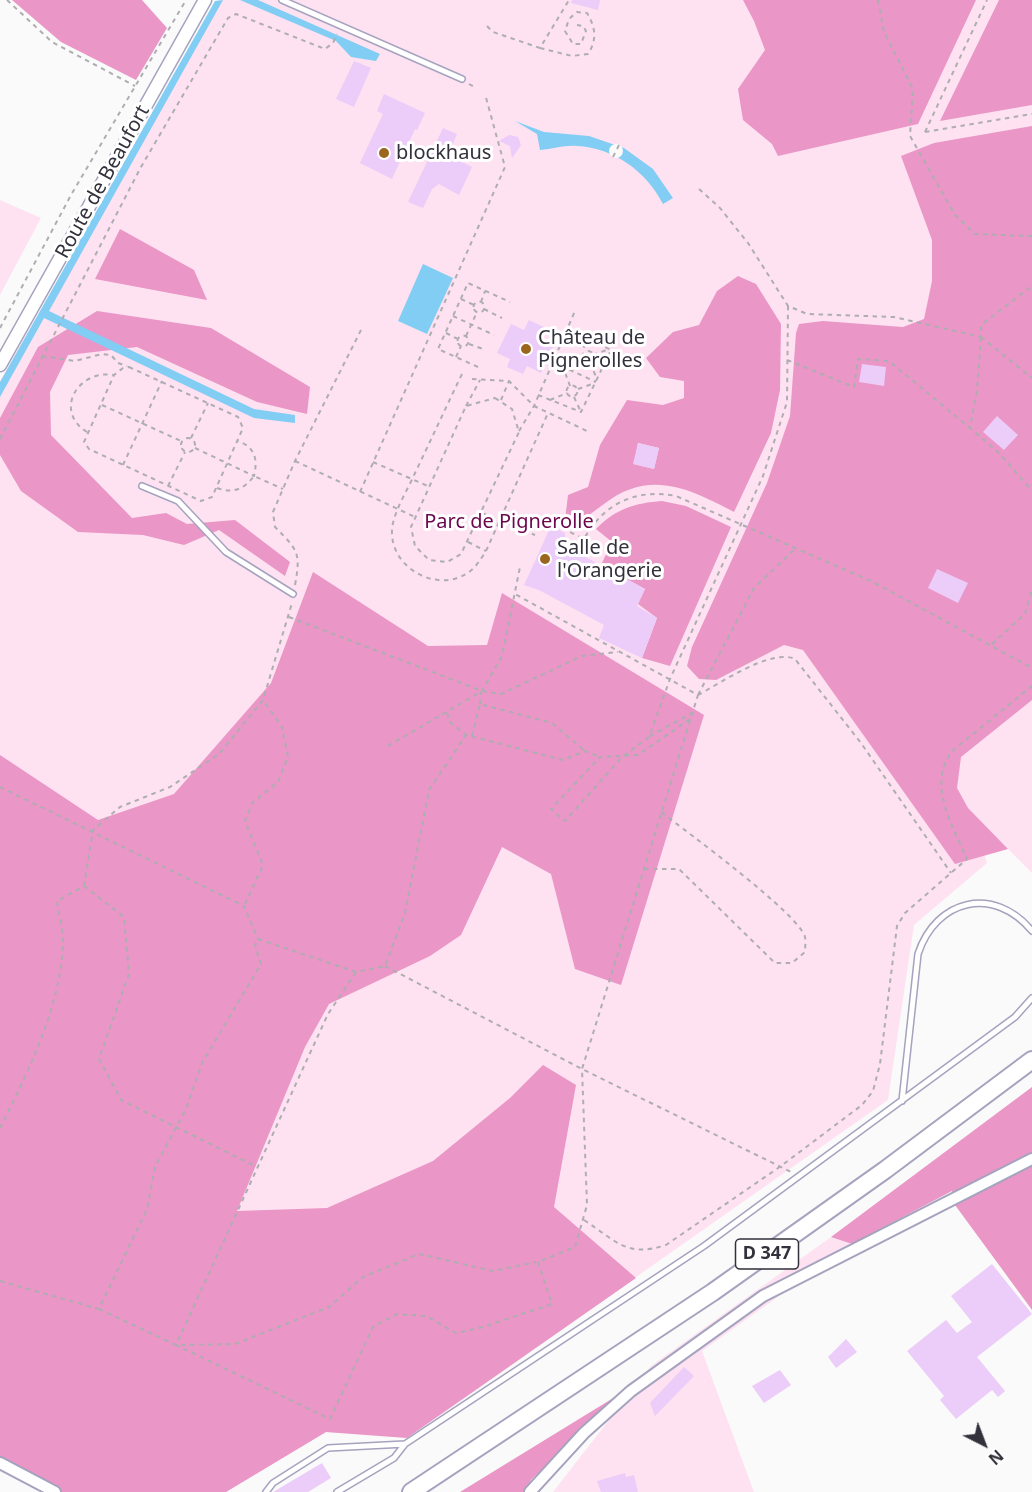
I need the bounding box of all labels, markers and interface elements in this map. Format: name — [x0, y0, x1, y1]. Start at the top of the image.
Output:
street label: Route de Beaufort — [51, 101, 155, 263]
place label: blockhaus — [396, 141, 491, 165]
marker: blockhaus — [377, 146, 391, 160]
place label: Château de Pignerolles — [538, 326, 645, 373]
marker: Château de Pignerolles — [519, 342, 533, 356]
park label: Parc de Pignerolle — [424, 510, 594, 534]
place label: Salle de l'Orangerie — [557, 536, 662, 583]
marker: Salle de l'Orangerie — [538, 552, 552, 566]
road number: D 347 — [736, 1239, 798, 1269]
north arrow — [954, 1414, 1014, 1474]
text: N — [984, 1445, 1008, 1470]

